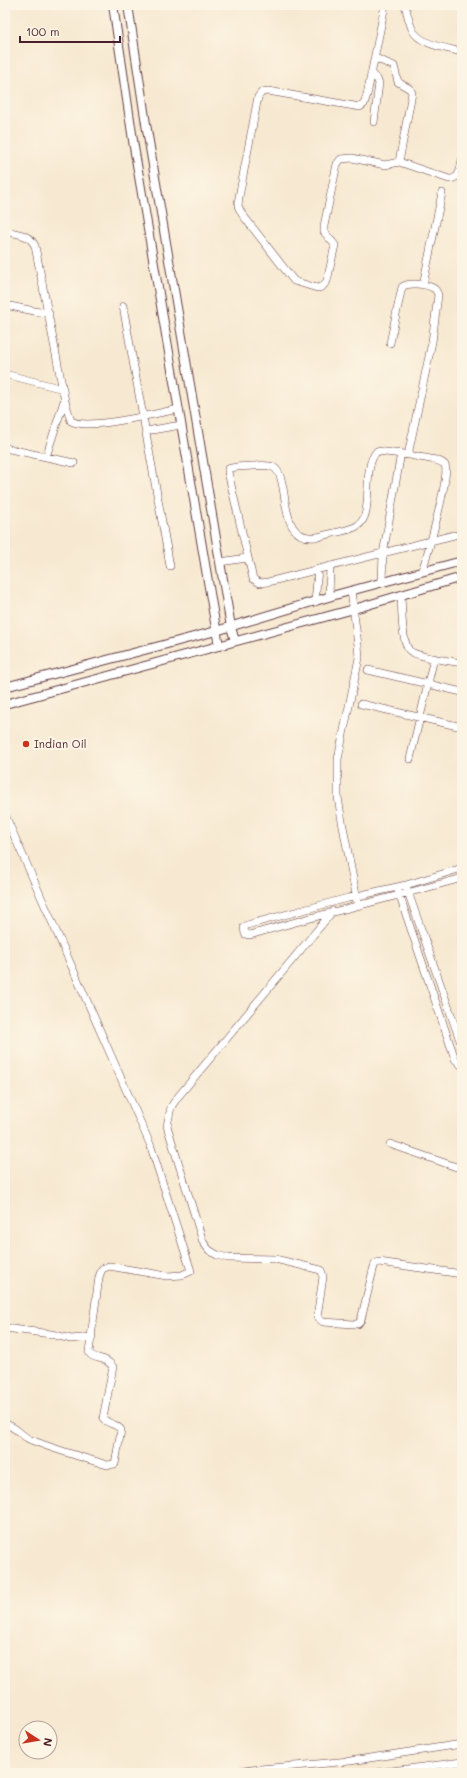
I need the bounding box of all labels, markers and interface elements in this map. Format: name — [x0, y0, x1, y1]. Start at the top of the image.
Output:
scale bar — [20, 18, 120, 44]
text: 100 m — [26, 23, 60, 39]
place label: Indian Oil — [34, 736, 87, 751]
marker: Indian Oil — [21, 739, 31, 749]
north arrow — [18, 1720, 58, 1760]
text: N — [40, 1737, 56, 1748]

